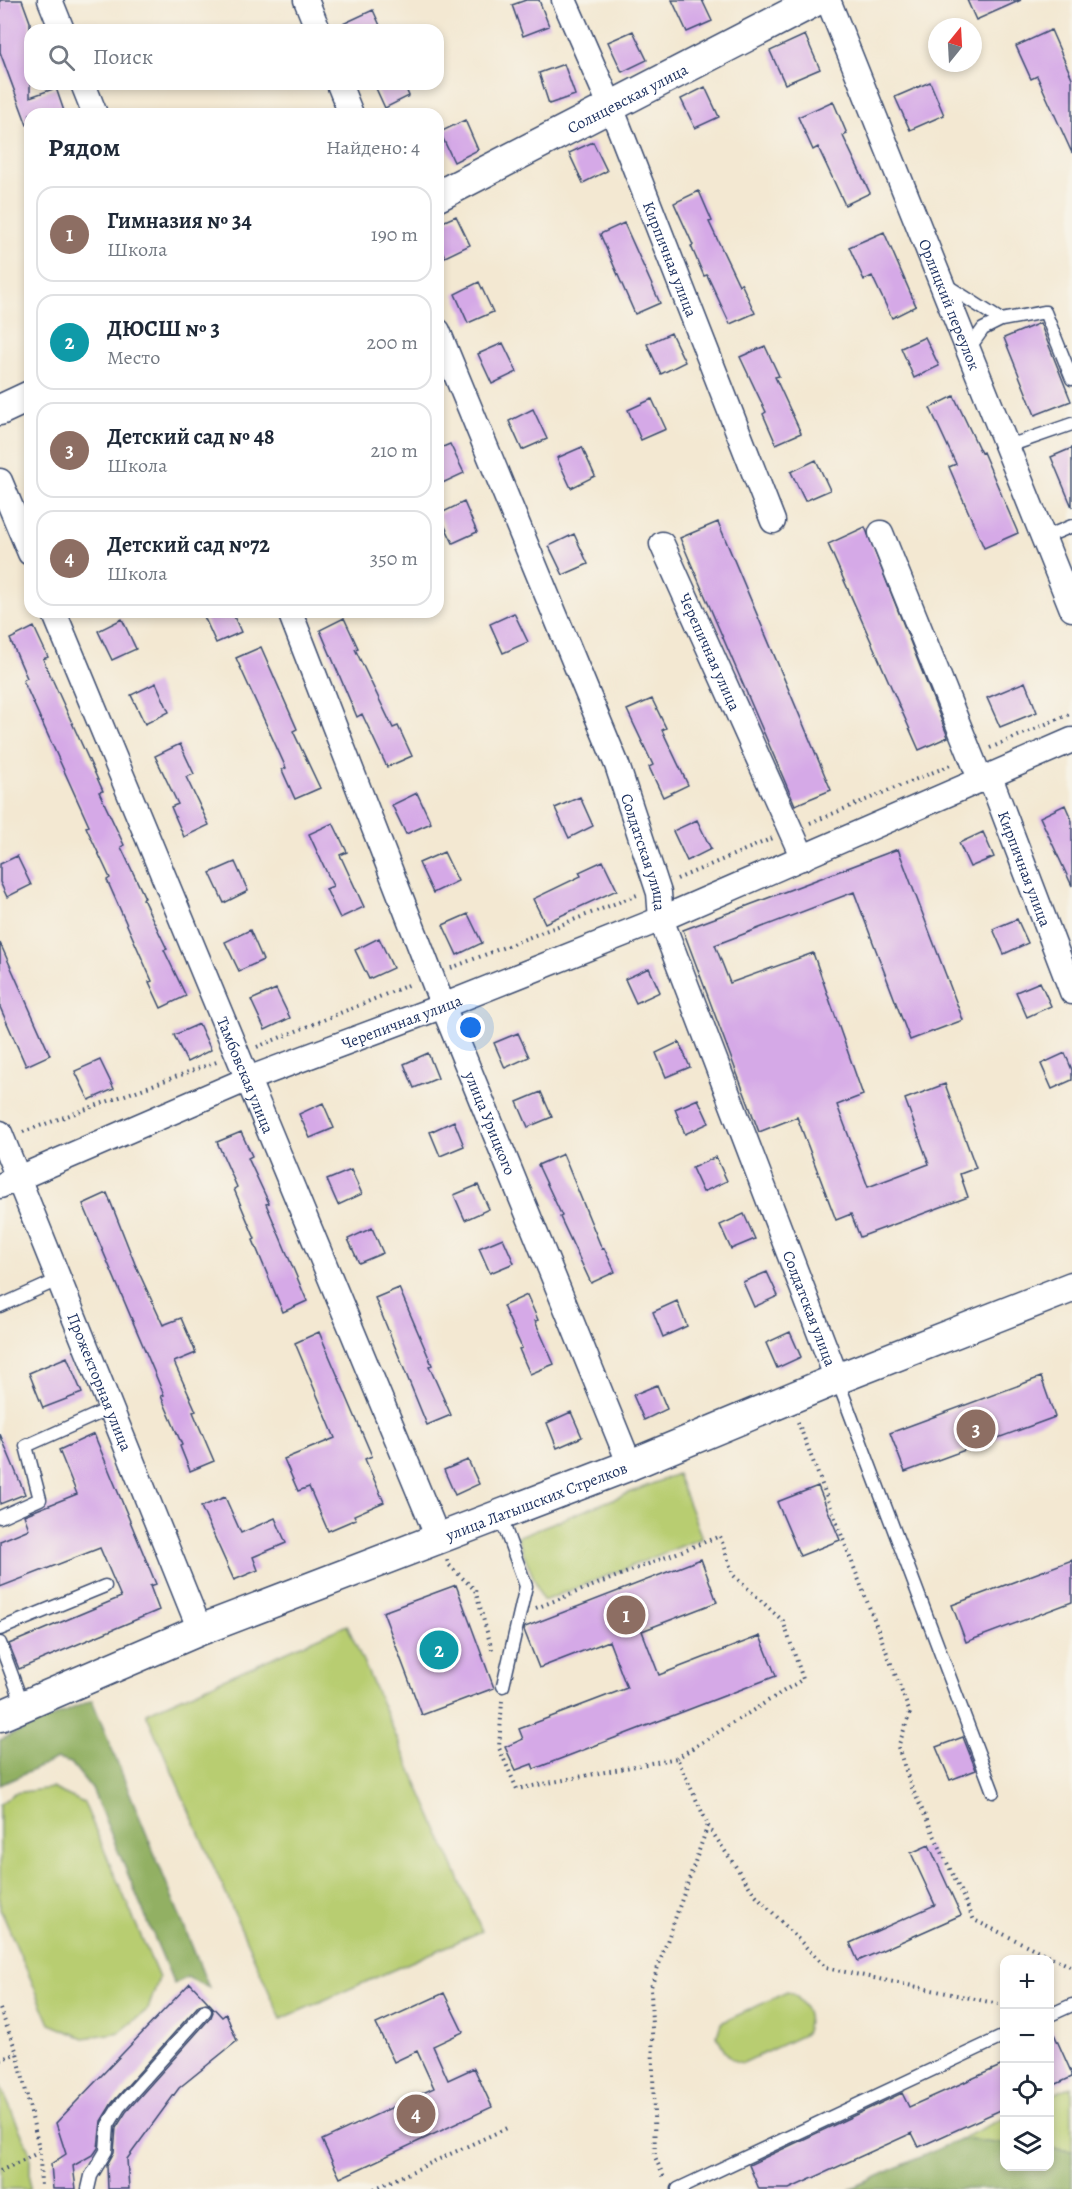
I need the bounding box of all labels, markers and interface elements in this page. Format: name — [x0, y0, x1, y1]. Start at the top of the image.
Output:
north arrow — [928, 18, 982, 72]
search box — [24, 24, 444, 90]
icon: search — [45, 41, 78, 74]
text: Поиск — [93, 42, 153, 72]
street label: Солнцевская улица — [564, 58, 692, 139]
text: Рядом — [48, 130, 120, 165]
text: Найдено: 4 — [326, 134, 420, 161]
street label: Кирпичная улица — [637, 198, 702, 321]
text: Гимназия № 34 — [107, 206, 252, 236]
text: 1 — [66, 221, 73, 248]
text: 190 m — [371, 221, 418, 248]
text: Школа — [107, 236, 167, 263]
street label: Орлицкий переулок — [913, 236, 985, 374]
text: ДЮСШ № 3 — [107, 314, 220, 344]
text: 2 — [65, 329, 74, 356]
text: 200 m — [367, 329, 418, 356]
text: Место — [107, 344, 160, 371]
text: Детский сад № 48 — [107, 422, 275, 452]
text: 3 — [65, 437, 74, 464]
text: 210 m — [370, 437, 418, 464]
text: Школа — [107, 452, 167, 479]
text: Детский сад №72 — [107, 530, 270, 560]
text: 4 — [65, 545, 74, 572]
text: 350 m — [370, 545, 418, 572]
text: Школа — [107, 560, 167, 587]
street label: Черепичная улица — [673, 590, 746, 715]
street label: Солдатская улица — [615, 791, 670, 912]
street label: Кирпичная улица — [992, 808, 1056, 931]
street label: Черепичная улица — [339, 989, 466, 1055]
your location — [456, 1013, 485, 1042]
street label: Тамбовская улица — [211, 1014, 279, 1137]
street label: улица Урицкого — [458, 1067, 521, 1179]
street label: Солдатская улица — [777, 1248, 841, 1370]
street label: Прожекторная улица — [61, 1310, 137, 1455]
pin: 3 — [956, 1406, 996, 1452]
street label: улица Латышских Стрелков — [442, 1457, 631, 1547]
pin: 1 — [606, 1592, 646, 1638]
pin: 2 — [420, 1628, 458, 1672]
map controls — [1000, 1955, 1054, 2171]
button: + — [1000, 1955, 1054, 2009]
button: − — [1000, 2009, 1054, 2063]
button: locate — [1000, 2063, 1054, 2117]
pin: 4 — [396, 2092, 436, 2136]
button: layers — [1000, 2117, 1054, 2171]

